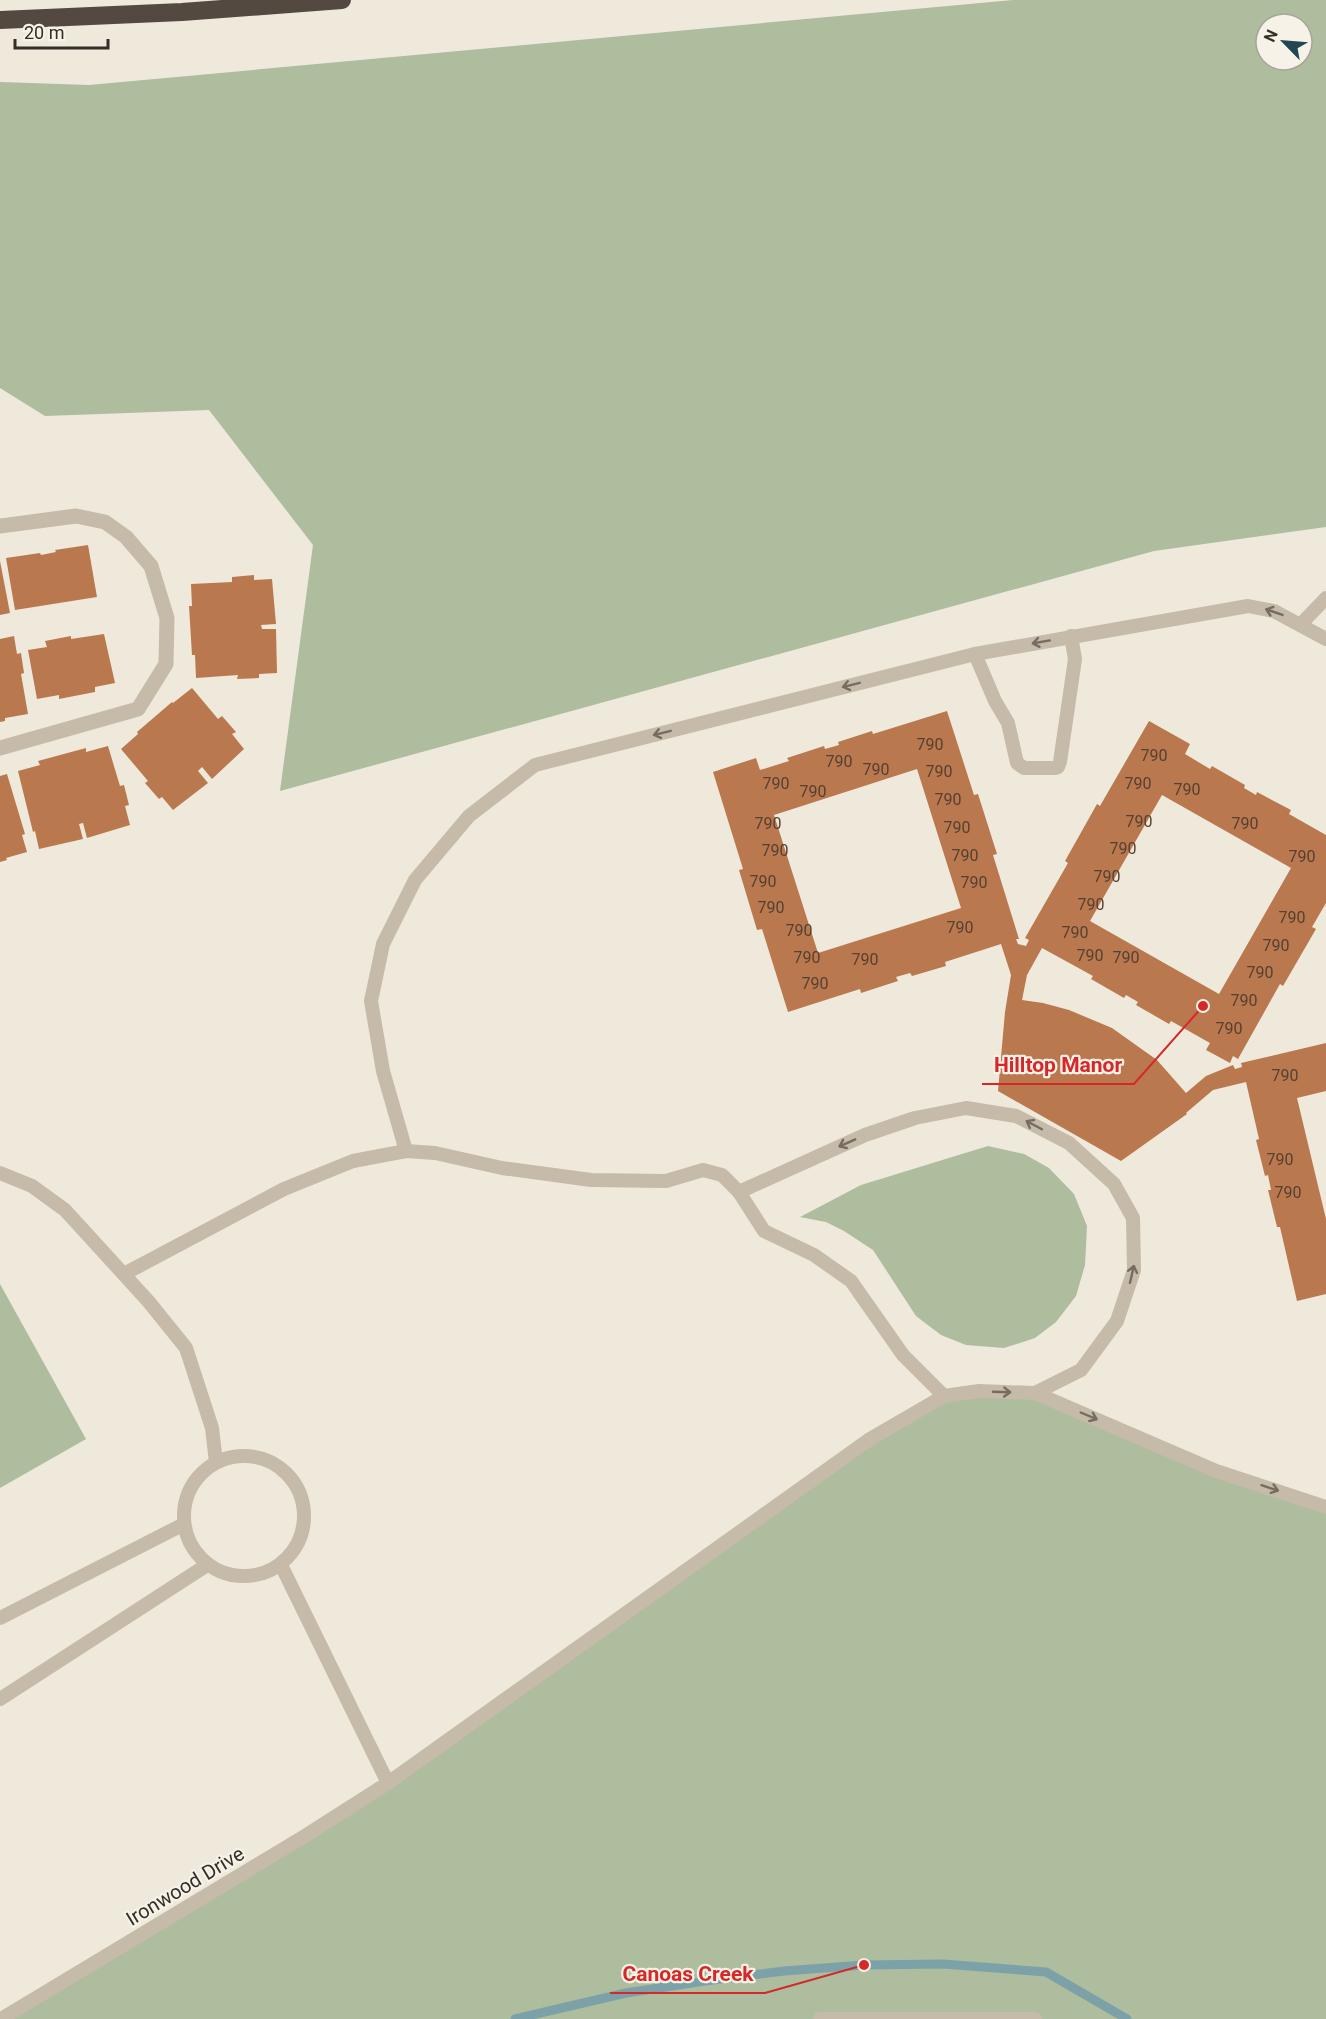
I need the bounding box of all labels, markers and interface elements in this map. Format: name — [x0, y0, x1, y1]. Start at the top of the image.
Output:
scale bar — [15, 12, 108, 50]
north arrow — [1254, 12, 1314, 72]
text: 20 m — [24, 22, 64, 43]
text: N — [1260, 27, 1282, 45]
one-way arrow — [1265, 606, 1284, 617]
one-way arrow — [1032, 636, 1051, 647]
one-way arrow — [842, 680, 861, 691]
one-way arrow — [653, 727, 672, 739]
house number: 790 — [917, 735, 943, 754]
house number: 790 — [1141, 746, 1167, 765]
house number: 790 — [826, 752, 852, 771]
house number: 790 — [863, 760, 889, 779]
house number: 790 — [926, 762, 952, 781]
house number: 790 — [763, 774, 789, 793]
house number: 790 — [1125, 774, 1151, 793]
house number: 790 — [1174, 780, 1200, 799]
house number: 790 — [800, 782, 826, 801]
house number: 790 — [935, 790, 961, 809]
house number: 790 — [1126, 812, 1152, 831]
house number: 790 — [755, 814, 781, 833]
house number: 790 — [1232, 814, 1258, 833]
house number: 790 — [944, 818, 970, 837]
house number: 790 — [1110, 839, 1136, 858]
house number: 790 — [762, 841, 788, 860]
house number: 790 — [952, 846, 978, 865]
house number: 790 — [1289, 847, 1315, 866]
house number: 790 — [1094, 867, 1120, 886]
house number: 790 — [750, 872, 776, 891]
house number: 790 — [961, 873, 987, 892]
house number: 790 — [1078, 895, 1104, 914]
house number: 790 — [758, 898, 784, 917]
house number: 790 — [1279, 908, 1305, 927]
house number: 790 — [947, 918, 973, 937]
house number: 790 — [786, 921, 812, 940]
house number: 790 — [1062, 923, 1088, 942]
house number: 790 — [1263, 936, 1289, 955]
house number: 790 — [1077, 946, 1103, 965]
house number: 790 — [794, 948, 820, 967]
house number: 790 — [1113, 948, 1139, 967]
house number: 790 — [852, 950, 878, 969]
house number: 790 — [1247, 963, 1273, 982]
house number: 790 — [802, 974, 828, 993]
house number: 790 — [1231, 991, 1257, 1010]
house number: 790 — [1216, 1019, 1242, 1038]
callout: Hilltop Manor — [982, 1045, 1134, 1084]
text: Hilltop Manor — [994, 1053, 1122, 1077]
house number: 790 — [1272, 1066, 1298, 1085]
one-way arrow — [1026, 1119, 1043, 1131]
one-way arrow — [839, 1138, 857, 1149]
house number: 790 — [1267, 1150, 1293, 1169]
house number: 790 — [1275, 1183, 1301, 1202]
one-way arrow — [1126, 1265, 1138, 1284]
one-way arrow — [991, 1386, 1011, 1398]
one-way arrow — [1079, 1411, 1097, 1422]
one-way arrow — [1260, 1484, 1279, 1495]
street label: Ironwood Drive — [122, 1841, 248, 1931]
callout: Canoas Creek — [610, 1954, 765, 1993]
text: Canoas Creek — [623, 1962, 754, 1986]

